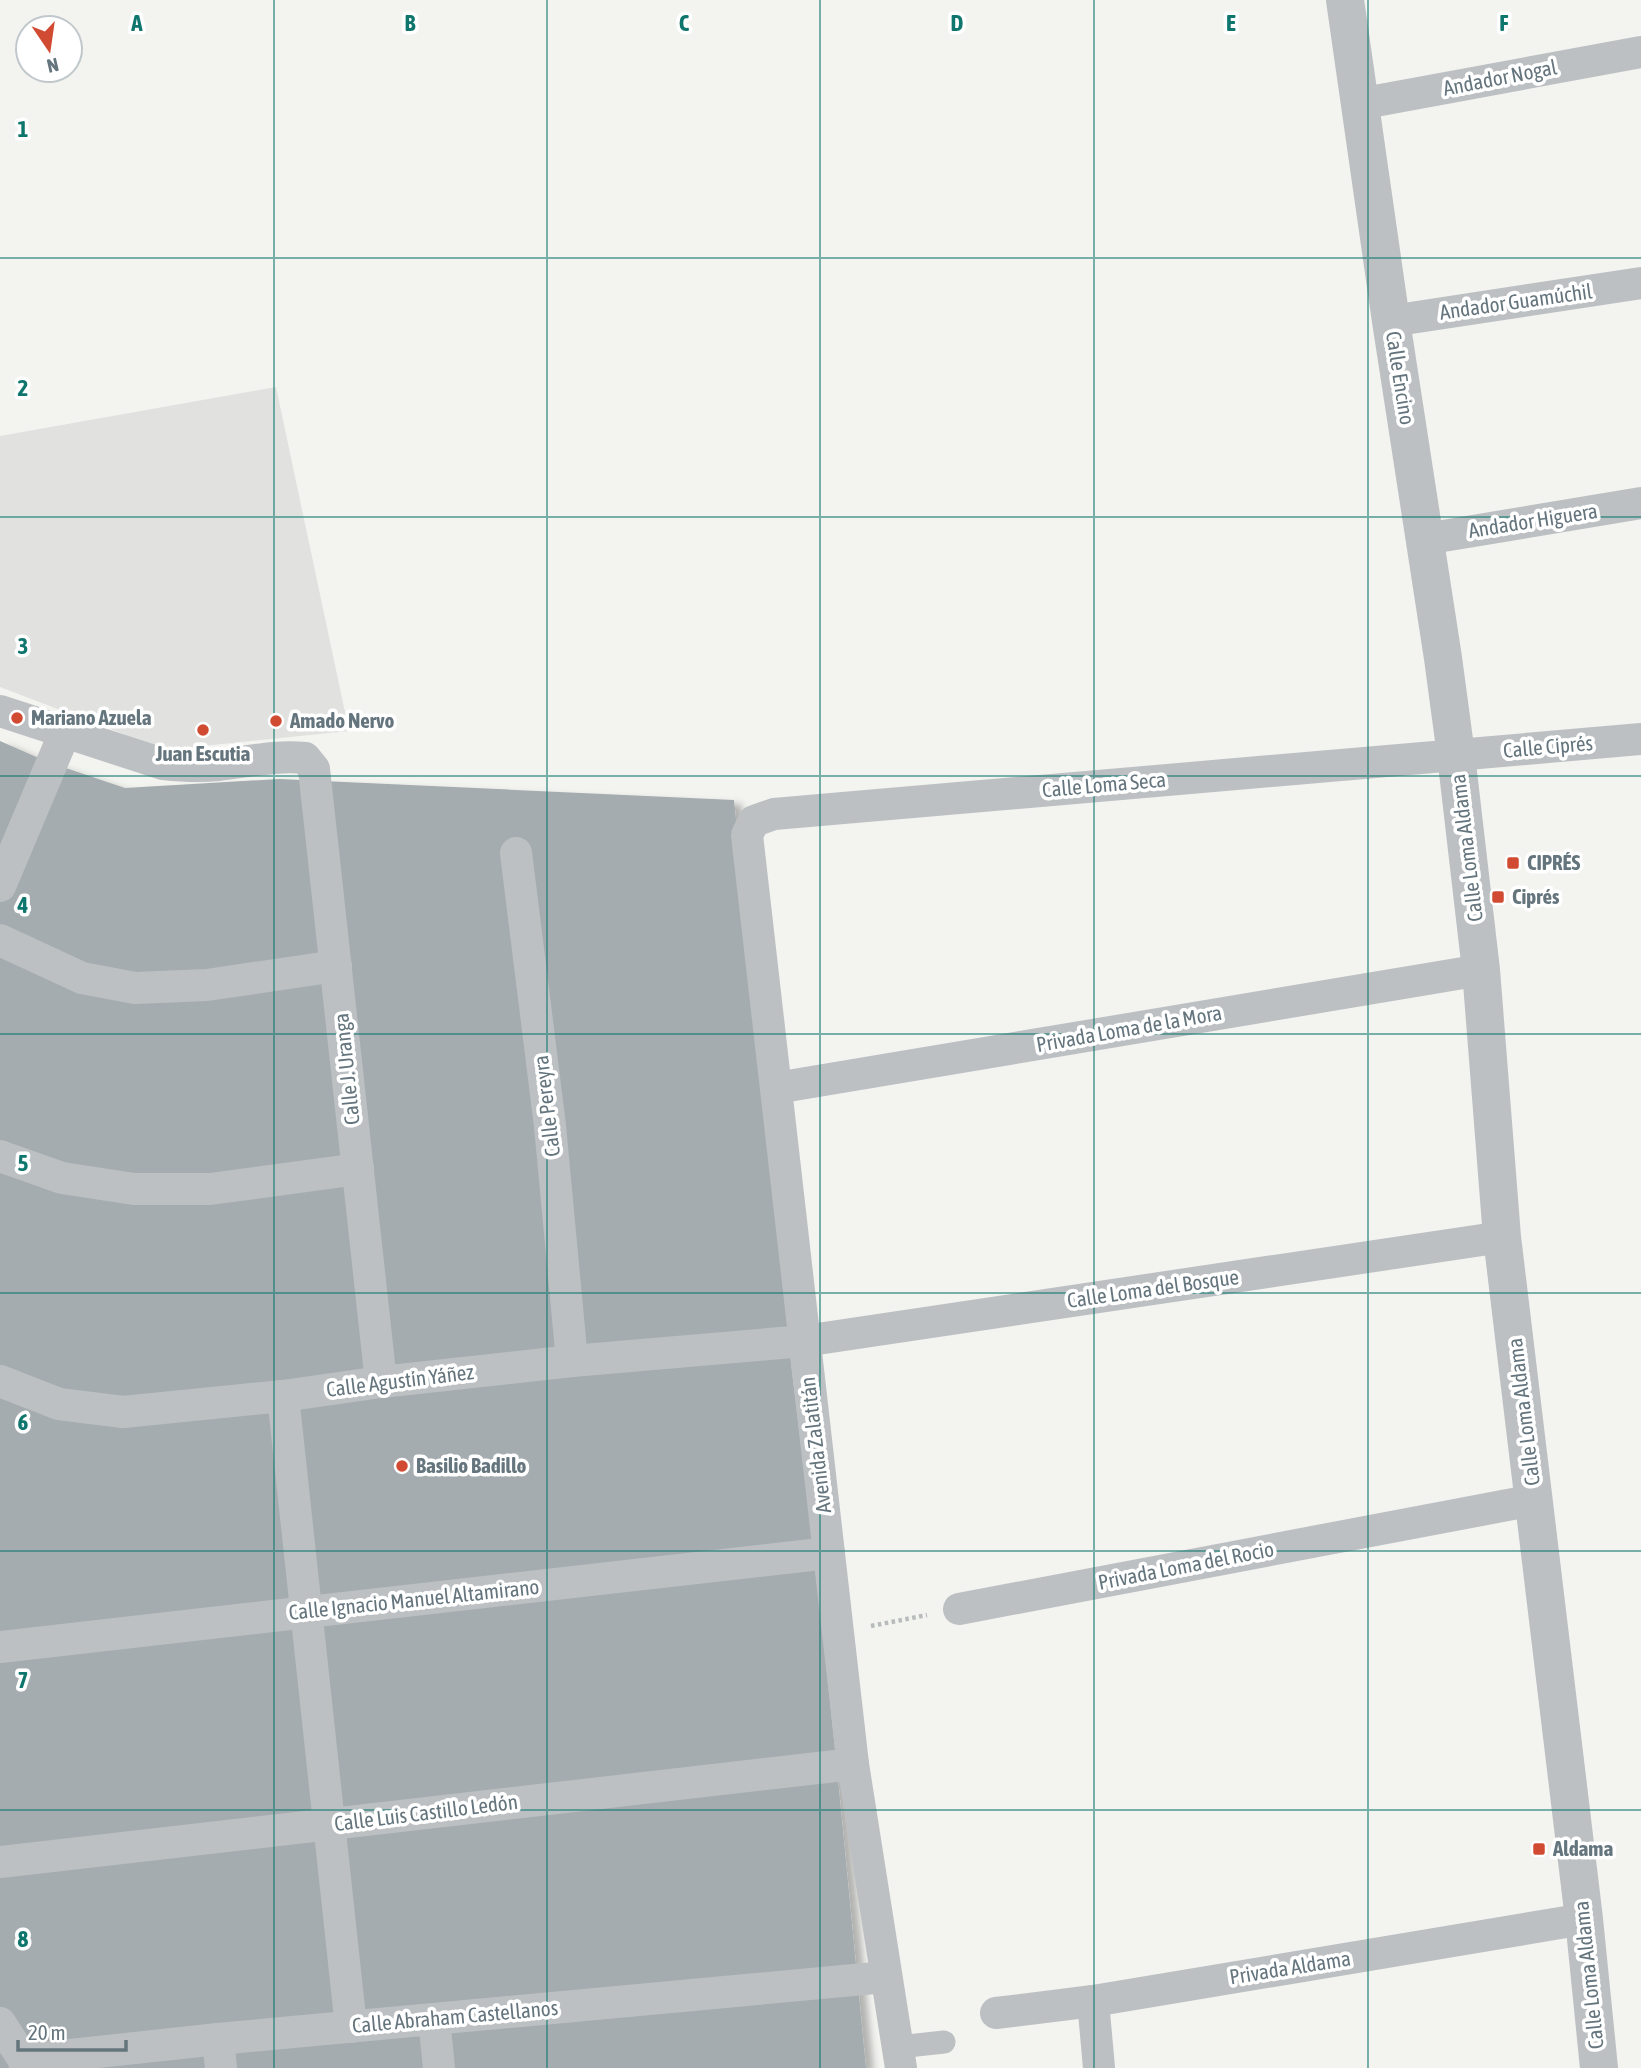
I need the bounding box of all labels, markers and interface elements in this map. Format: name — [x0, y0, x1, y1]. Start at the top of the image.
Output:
text: A — [130, 10, 143, 36]
text: B — [405, 10, 416, 36]
text: C — [679, 10, 690, 36]
text: D — [951, 10, 964, 36]
text: E — [1226, 10, 1236, 36]
text: F — [1499, 10, 1509, 36]
north arrow — [14, 14, 84, 84]
text: N — [45, 54, 61, 78]
street label: Andador Nogal — [1441, 54, 1559, 100]
text: 1 — [18, 116, 29, 142]
street label: Andador Guamúchil — [1438, 278, 1594, 324]
street label: Calle Encino — [1382, 329, 1420, 426]
text: 2 — [18, 375, 28, 401]
street label: Andador Higuera — [1467, 498, 1599, 542]
text: 3 — [18, 633, 28, 659]
place label: Mariano Azuela — [31, 705, 152, 729]
place label: Amado Nervo — [289, 708, 394, 732]
marker: Mariano Azuela — [9, 710, 25, 726]
marker: Amado Nervo — [268, 713, 284, 729]
marker: Juan Escutia — [195, 722, 211, 738]
street label: Calle Ciprés — [1502, 730, 1594, 762]
place label: Juan Escutia — [155, 741, 251, 765]
street label: Calle Loma Seca — [1041, 767, 1167, 801]
street label: Calle Loma Aldama — [1445, 773, 1487, 923]
place label: CIPRÉS — [1527, 850, 1581, 874]
marker: CIPRÉS — [1505, 855, 1521, 871]
place label: Ciprés — [1512, 884, 1560, 908]
marker: Ciprés — [1490, 889, 1506, 905]
text: 4 — [17, 892, 29, 918]
street label: Privada Loma de la Mora — [1034, 1000, 1223, 1056]
street label: Calle J. Uranga — [328, 1012, 364, 1126]
street label: Calle Pereyra — [528, 1054, 564, 1158]
text: 5 — [18, 1150, 29, 1176]
street label: Calle Loma del Bosque — [1065, 1264, 1240, 1312]
street label: Calle Loma Aldama — [1502, 1337, 1544, 1487]
street label: Calle Agustín Yáñez — [325, 1359, 475, 1401]
street label: Avenida Zalatitán — [795, 1376, 835, 1515]
text: 6 — [18, 1409, 29, 1435]
place label: Basilio Badillo — [416, 1453, 527, 1477]
marker: Basilio Badillo — [394, 1458, 410, 1474]
street label: Privada Loma del Rocio — [1096, 1536, 1276, 1594]
street label: Calle Ignacio Manuel Altamirano — [288, 1574, 540, 1624]
text: 7 — [18, 1667, 28, 1693]
street label: Calle Luis Castillo Ledón — [333, 1789, 519, 1835]
place label: Aldama — [1552, 1836, 1613, 1860]
marker: Aldama — [1531, 1841, 1547, 1857]
street label: Calle Loma Aldama — [1568, 1900, 1608, 2050]
text: 8 — [18, 1926, 29, 1952]
street label: Privada Aldama — [1228, 1946, 1352, 1988]
street label: Calle Abraham Castellanos — [351, 1995, 559, 2037]
scale bar — [18, 2008, 126, 2052]
text: 20 m — [28, 2020, 66, 2044]

